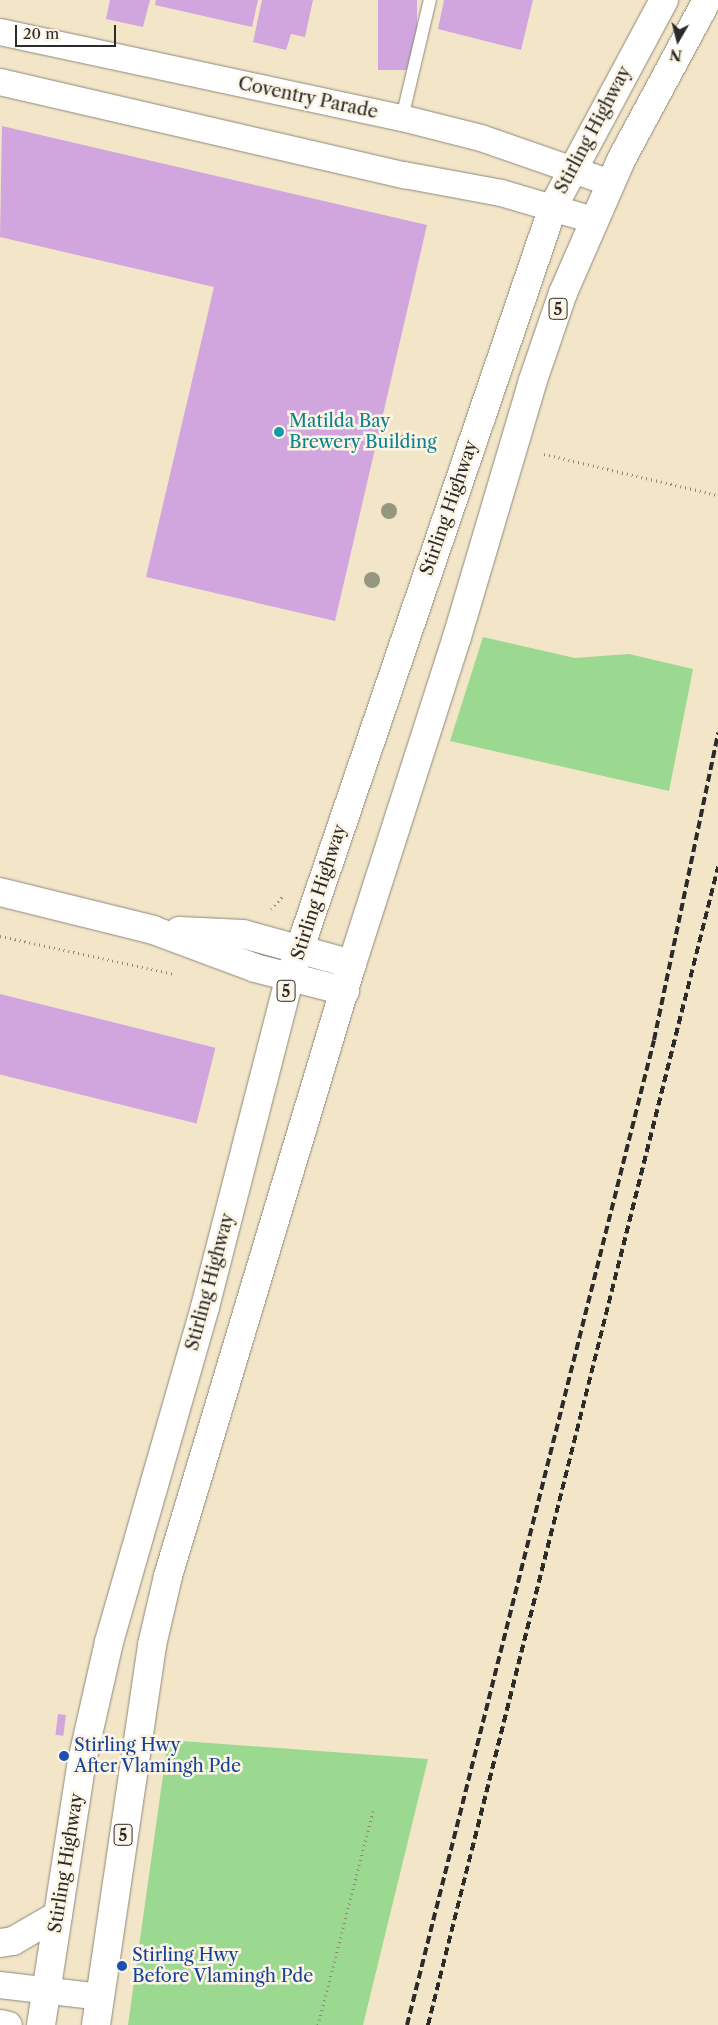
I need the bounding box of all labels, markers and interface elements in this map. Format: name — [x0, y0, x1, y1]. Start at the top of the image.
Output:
scale bar — [18, 15, 119, 47]
north arrow — [653, 15, 703, 65]
text: 20 m — [23, 24, 59, 43]
text: N — [669, 45, 683, 65]
street label: Stirling Highway — [550, 63, 636, 197]
street label: Coventry Parade — [236, 73, 380, 123]
road number: 5 — [548, 296, 568, 322]
place label: Matilda Bay Brewery Building — [289, 411, 437, 454]
marker: Matilda Bay Brewery Building — [273, 426, 285, 438]
street label: Stirling Highway — [416, 438, 482, 578]
street label: Stirling Highway — [287, 822, 351, 962]
road number: 5 — [276, 978, 296, 1004]
street label: Stirling Highway — [181, 1211, 239, 1353]
place label: Stirling Hwy After Vlamingh Pde — [74, 1735, 242, 1778]
marker: Stirling Hwy After Vlamingh Pde — [58, 1750, 70, 1762]
street label: Stirling Highway — [44, 1792, 88, 1934]
road number: 5 — [113, 1822, 133, 1848]
place label: Stirling Hwy Before Vlamingh Pde — [132, 1945, 314, 1988]
marker: Stirling Hwy Before Vlamingh Pde — [116, 1960, 128, 1972]

